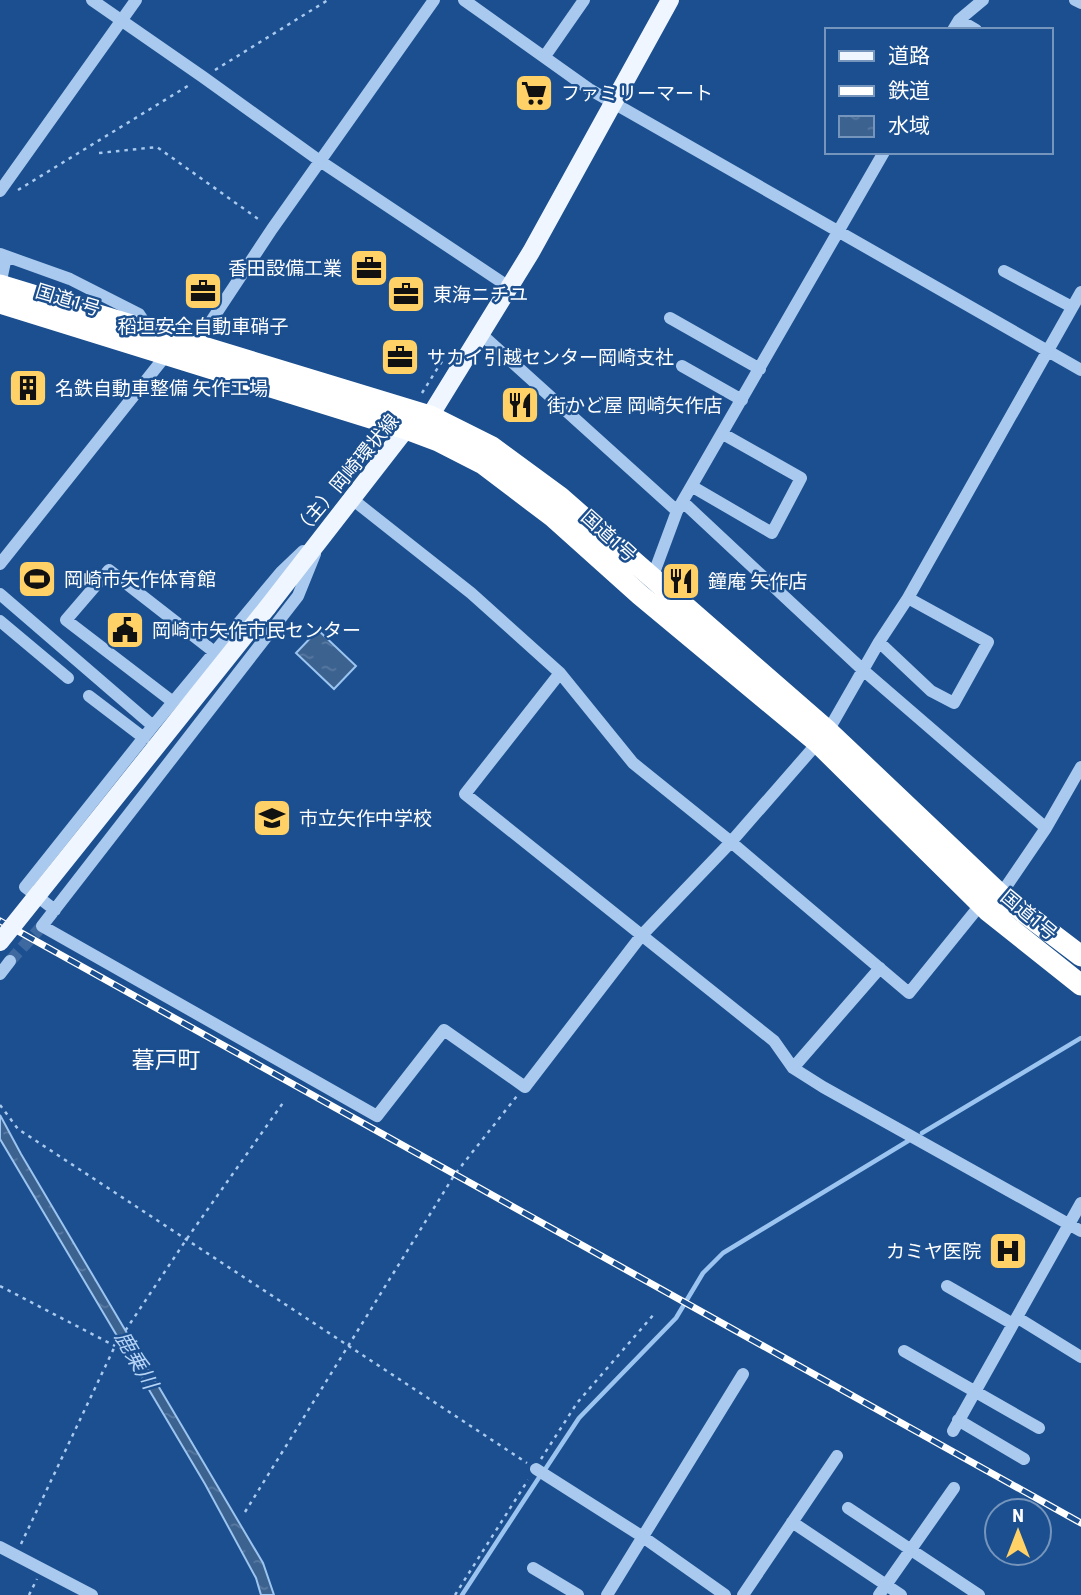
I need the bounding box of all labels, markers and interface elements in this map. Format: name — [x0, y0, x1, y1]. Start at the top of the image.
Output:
legend — [825, 28, 1053, 154]
text: 道路 — [888, 44, 930, 68]
supermarket icon: ファミリーマート — [513, 72, 555, 114]
text: 鉄道 — [888, 79, 930, 103]
place label: ファミリーマート — [561, 82, 713, 105]
text: 水域 — [888, 114, 930, 138]
office icon: 香田設備工業 — [348, 247, 390, 289]
place label: 香田設備工業 — [228, 257, 342, 280]
office icon: 稻垣安全自動車硝子 — [182, 270, 224, 312]
office icon: 東海ニチユ — [385, 273, 427, 315]
street label: 国道1号 — [33, 279, 103, 321]
place label: 東海ニチユ — [433, 283, 528, 306]
place label: 稻垣安全自動車硝子 — [117, 315, 289, 338]
office icon: サカイ引越センター岡崎支社 — [379, 336, 421, 378]
place label: サカイ引越センター岡崎支社 — [427, 346, 674, 369]
building icon: 名鉄自動車整備 矢作工場 — [7, 367, 49, 409]
place label: 名鉄自動車整備 矢作工場 — [55, 377, 268, 400]
restaurant icon: 街かど屋 岡崎矢作店 — [499, 384, 541, 426]
place label: 街かど屋 岡崎矢作店 — [547, 394, 722, 417]
street label: （主）岡崎環状線 — [288, 409, 404, 541]
street label: 国道1号 — [577, 505, 641, 567]
sports icon: 岡崎市矢作体育館 — [16, 558, 58, 600]
restaurant icon: 鐘庵 矢作店 — [660, 560, 702, 602]
place label: 岡崎市矢作体育館 — [64, 568, 216, 591]
place label: 鐘庵 矢作店 — [708, 570, 807, 593]
public building icon: 岡崎市矢作市民センター — [104, 609, 146, 651]
place label: 岡崎市矢作市民センター — [152, 619, 361, 642]
school or university icon: 市立矢作中学校 — [251, 797, 293, 839]
place label: 市立矢作中学校 — [299, 807, 432, 830]
street label: 国道1号 — [996, 885, 1062, 945]
district label: 暮戸町 — [132, 1047, 201, 1074]
hospital icon: カミヤ医院 — [987, 1230, 1029, 1272]
place label: カミヤ医院 — [886, 1240, 981, 1263]
water label: 鹿乗川 — [110, 1327, 163, 1395]
north arrow — [983, 1497, 1053, 1567]
text: N — [1012, 1504, 1024, 1527]

